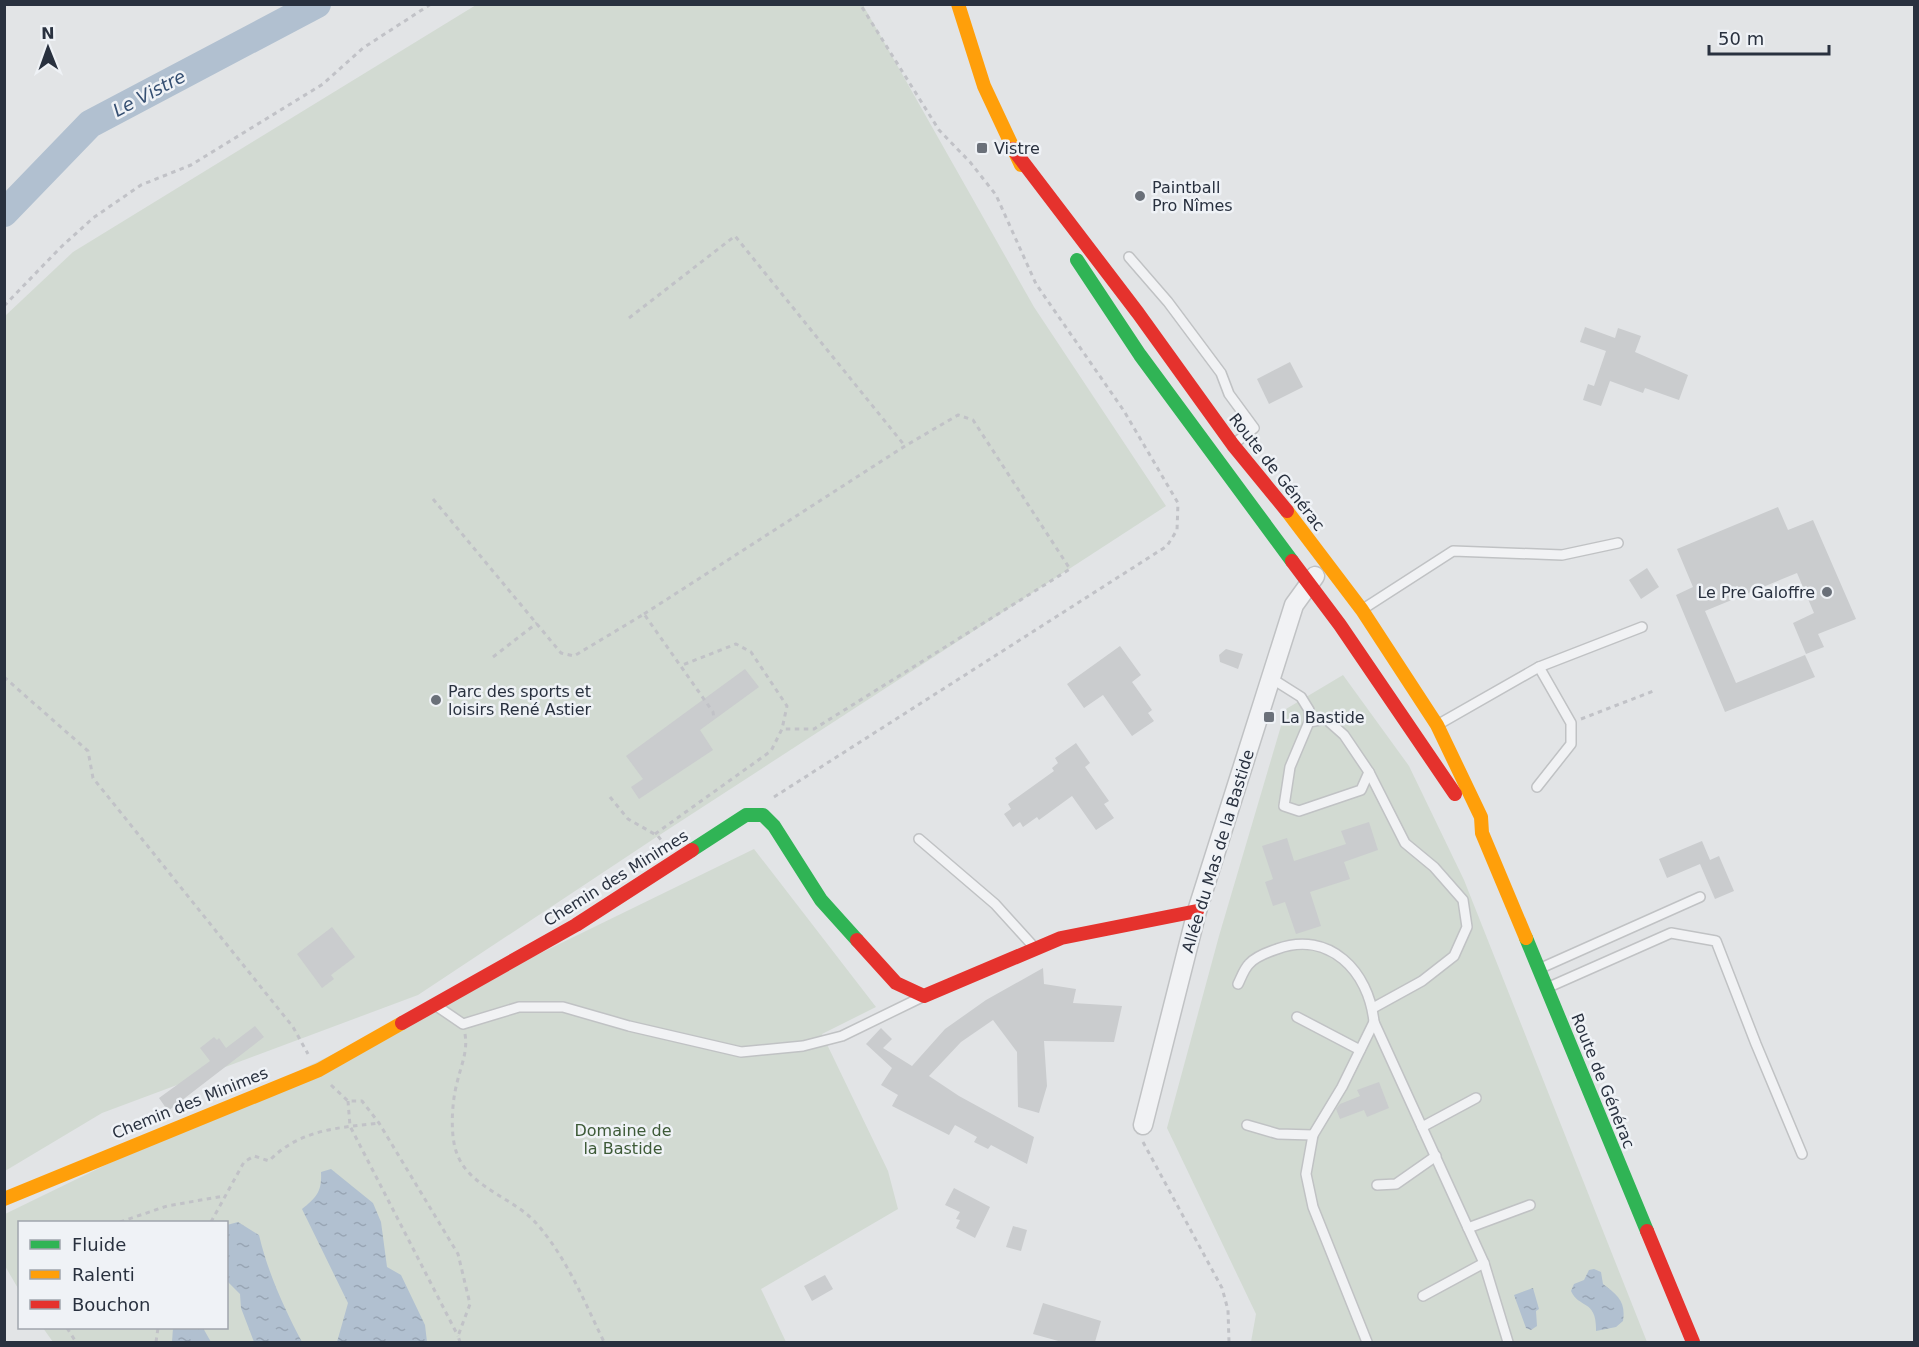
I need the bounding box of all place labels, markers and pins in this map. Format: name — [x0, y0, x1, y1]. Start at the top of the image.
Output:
place label: Vistre — [994, 139, 1040, 158]
marker: Vistre — [975, 141, 989, 155]
place label: Paintball Pro Nîmes — [1152, 178, 1233, 215]
marker: Paintball Pro Nîmes — [1133, 189, 1147, 203]
place label: Le Pre Galoffre — [1697, 583, 1815, 602]
marker: Le Pre Galoffre — [1820, 585, 1834, 599]
place label: Parc des sports et loisirs René Astier — [448, 682, 592, 719]
marker: Parc des sports et loisirs René Astier — [429, 693, 443, 707]
place label: La Bastide — [1281, 708, 1365, 727]
marker: La Bastide — [1262, 710, 1276, 724]

